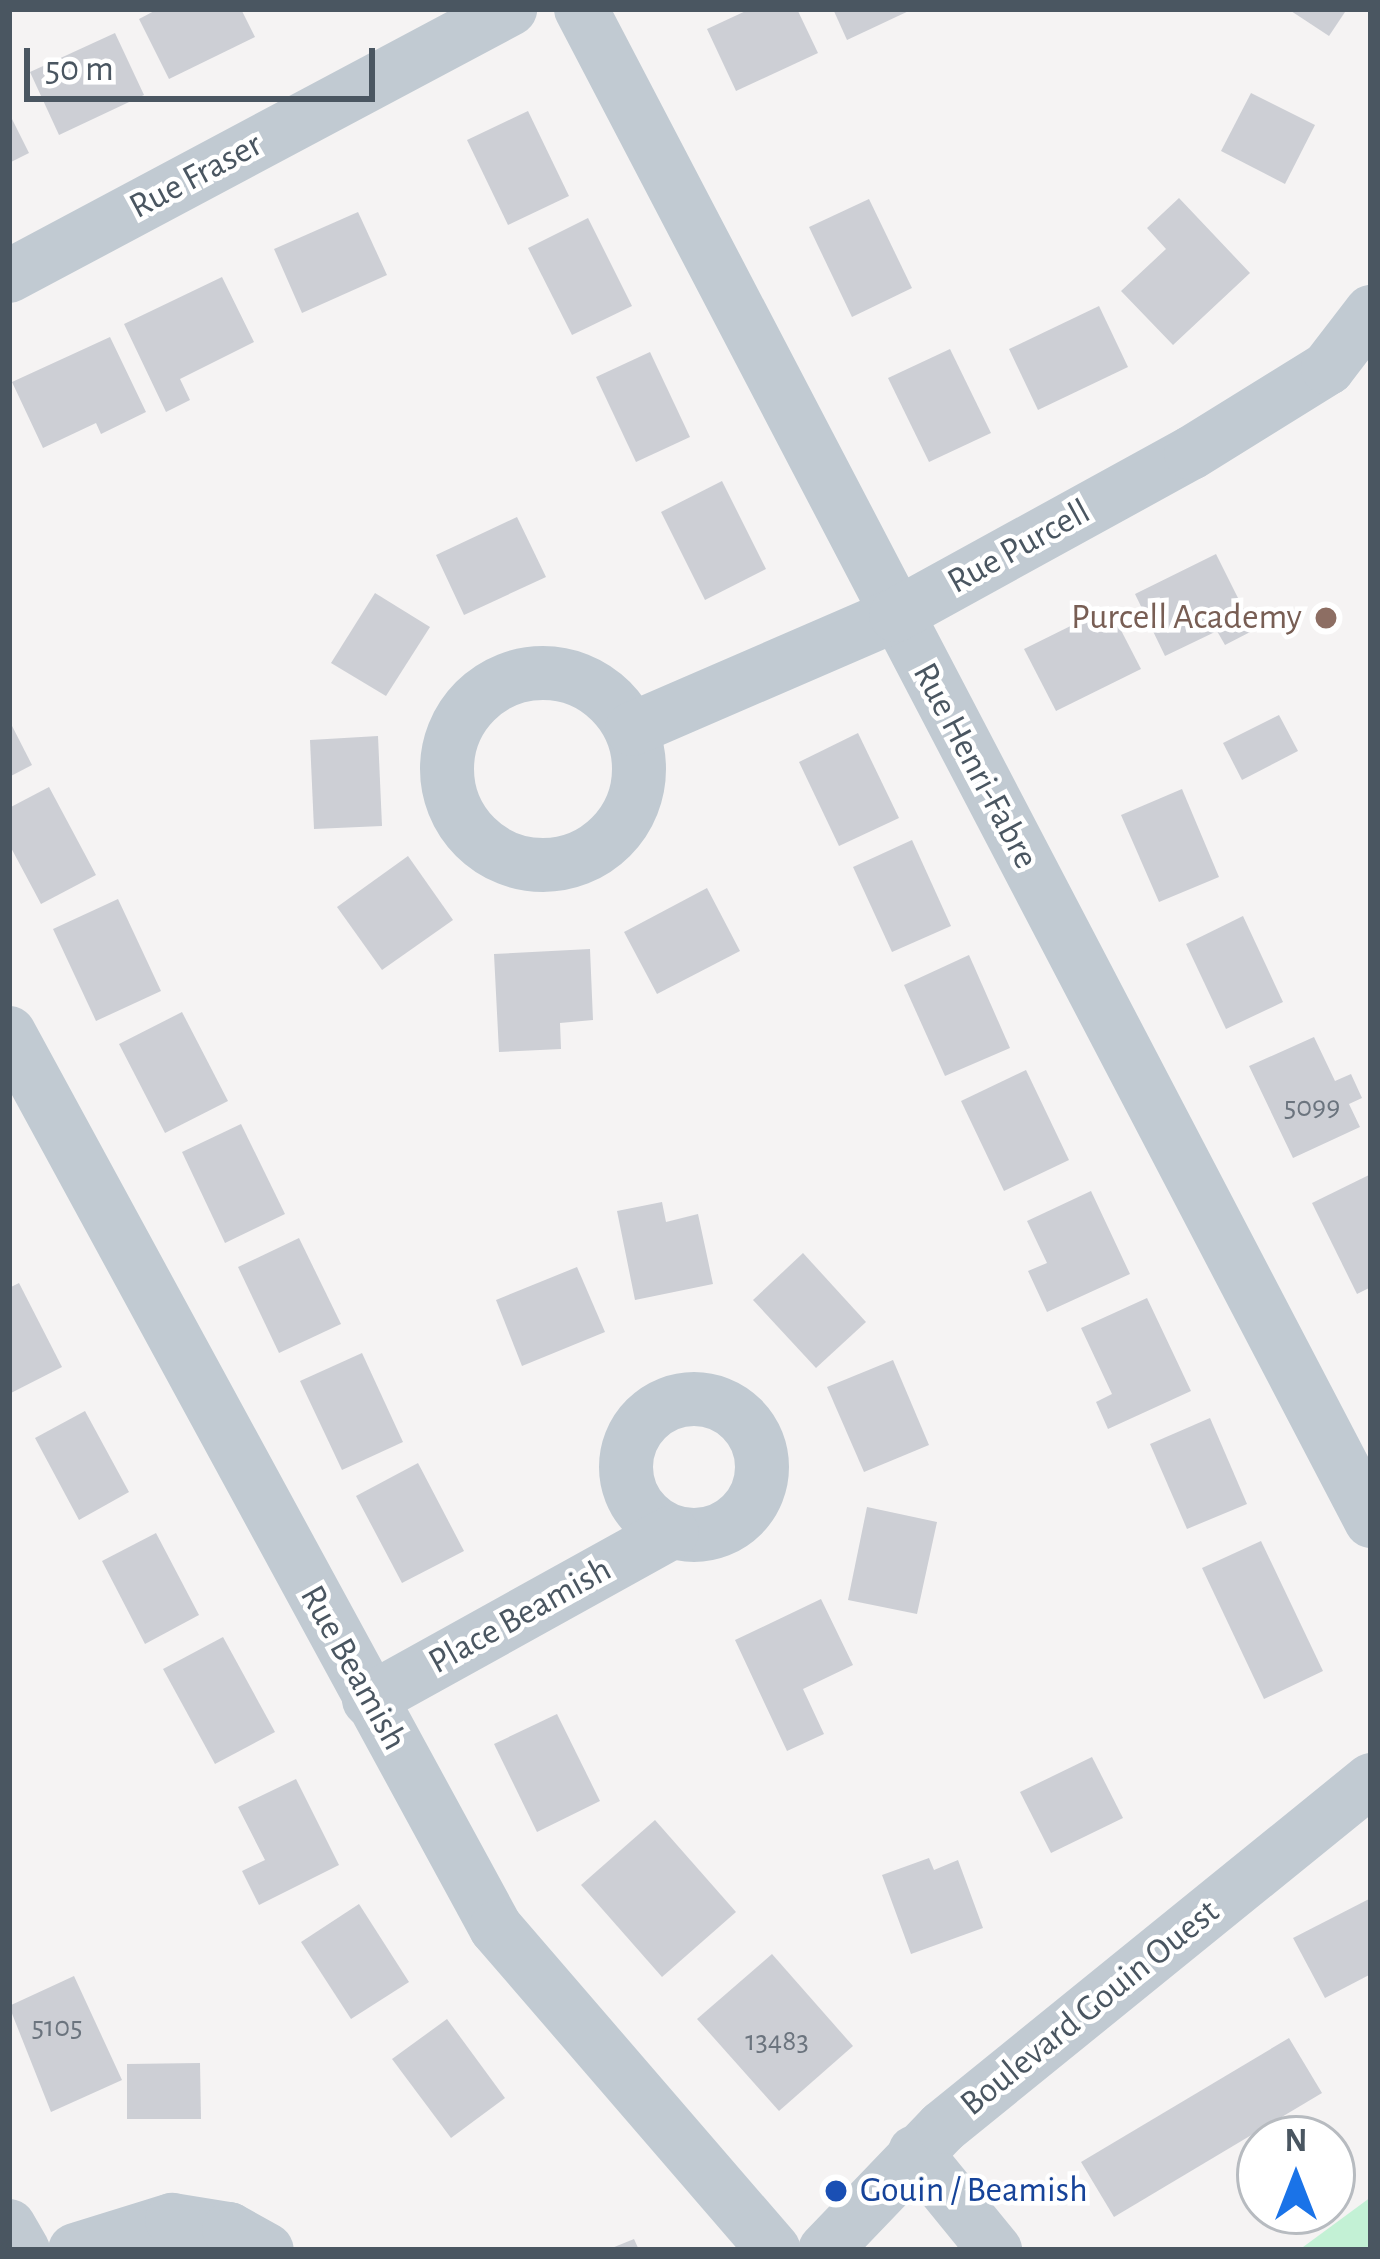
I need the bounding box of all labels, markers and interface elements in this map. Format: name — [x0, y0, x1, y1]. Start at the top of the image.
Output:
scale bar — [30, 24, 381, 98]
text: 50 m — [45, 51, 114, 87]
street label: Rue Fraser — [122, 123, 270, 229]
street label: Rue Purcell — [940, 490, 1098, 604]
place label: Purcell Academy — [1071, 596, 1302, 640]
marker: Purcell Academy — [1313, 605, 1339, 631]
street label: Rue Henri-Fabre — [903, 656, 1047, 876]
house number: 5099 — [1284, 1089, 1340, 1125]
street label: Place Beamish — [421, 1548, 619, 1684]
street label: Rue Beamish — [290, 1578, 416, 1758]
street label: Boulevard Gouin Ouest — [952, 1890, 1228, 2126]
house number: 5105 — [31, 2009, 83, 2045]
house number: 13483 — [745, 2023, 809, 2059]
north arrow — [1236, 2115, 1356, 2235]
text: N — [1285, 2125, 1307, 2158]
place label: Gouin / Beamish — [860, 2169, 1088, 2213]
marker: Gouin / Beamish — [823, 2178, 849, 2204]

